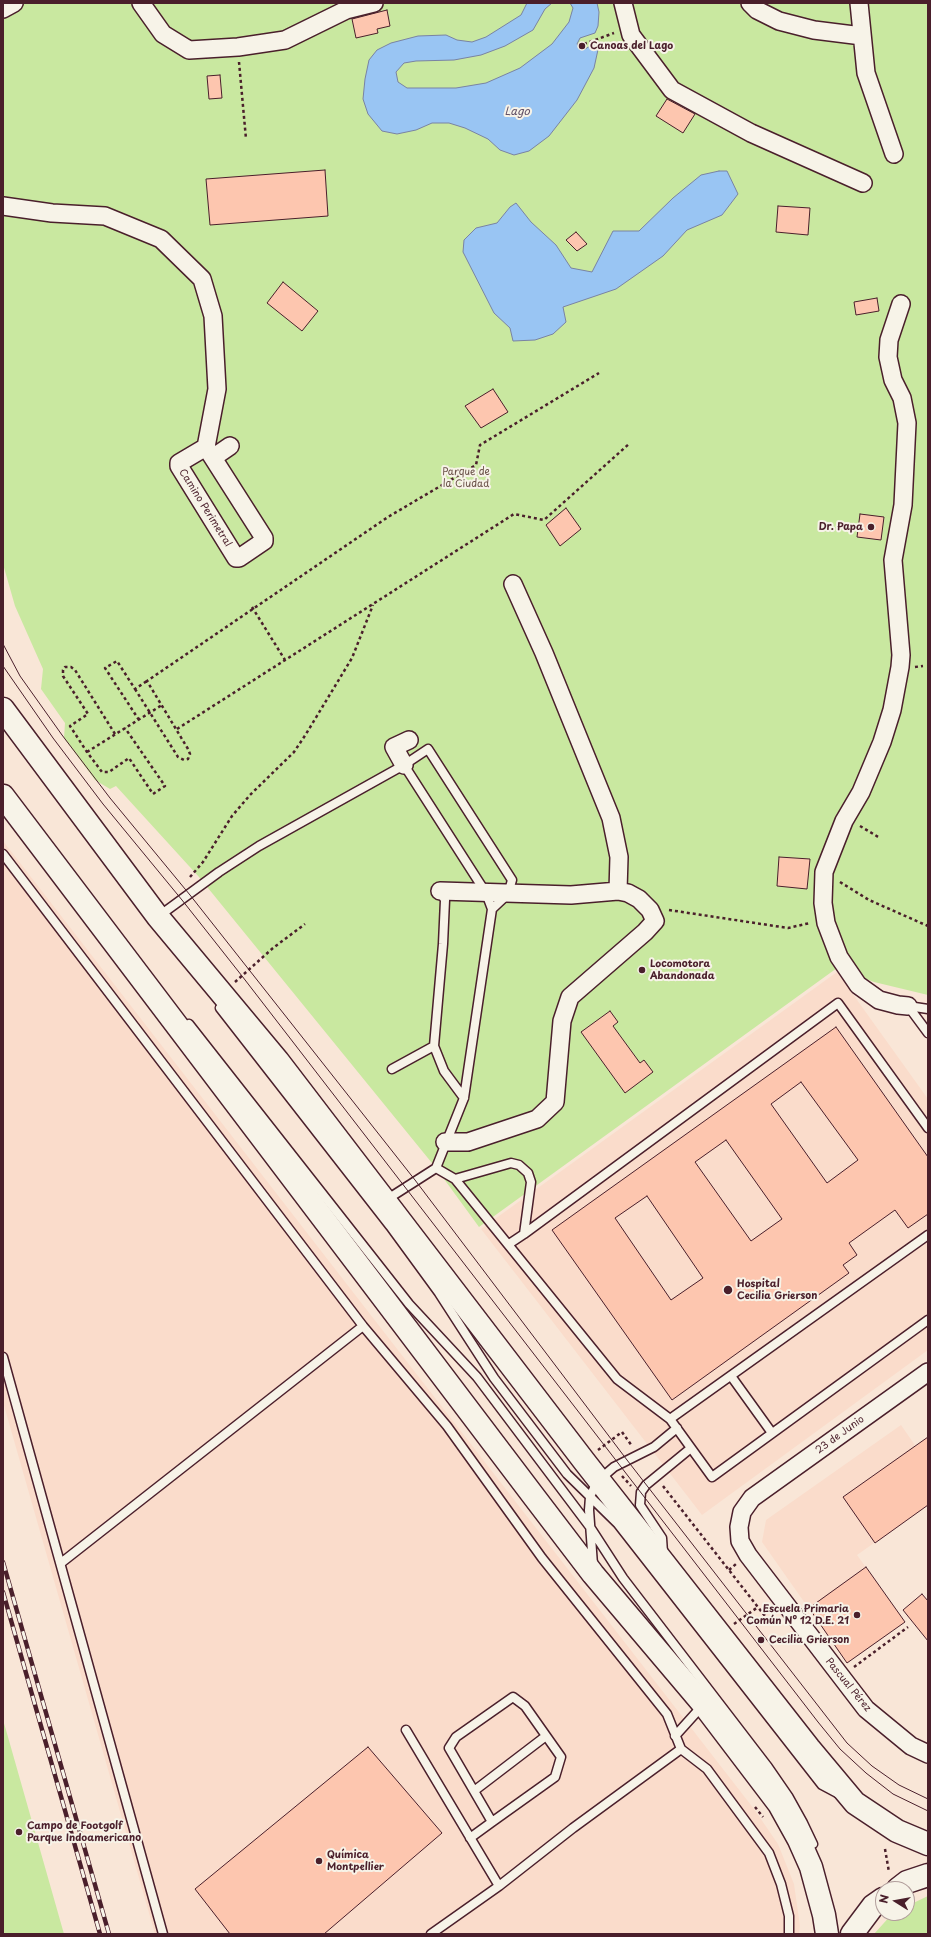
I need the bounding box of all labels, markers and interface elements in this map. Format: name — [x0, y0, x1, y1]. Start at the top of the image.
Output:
place label: Canoas del Lago — [590, 40, 673, 52]
marker: Canoas del Lago — [577, 41, 587, 51]
water label: Lago — [504, 105, 530, 119]
park label: Parque de la Ciudad — [442, 466, 490, 490]
street label: Camino Perimetral — [176, 467, 234, 549]
place label: Dr. Papa — [819, 521, 863, 533]
marker: Dr. Papa — [866, 522, 876, 532]
place label: Locomotora Abandonada — [650, 958, 715, 982]
marker: Locomotora Abandonada — [637, 965, 647, 975]
place label: Hospital Cecilia Grierson — [737, 1278, 817, 1302]
marker: Hospital Cecilia Grierson — [722, 1284, 734, 1296]
street label: 23 de Junio — [813, 1413, 867, 1457]
place label: Escuela Primaria Común N° 12 D.E. 21 — [746, 1603, 849, 1626]
marker: Escuela Primaria Común N° 12 D.E. 21 — [852, 1610, 862, 1620]
place label: Cecilia Grierson — [769, 1634, 849, 1646]
marker: Cecilia Grierson — [756, 1635, 766, 1645]
street label: Pascual Pérez — [823, 1656, 873, 1714]
place label: Campo de Footgolf Parque Indoamericano — [27, 1820, 141, 1844]
marker: Campo de Footgolf Parque Indoamericano — [14, 1827, 24, 1837]
place label: Química Montpellier — [327, 1849, 384, 1872]
marker: Química Montpellier — [314, 1856, 324, 1866]
north arrow — [875, 1881, 915, 1921]
text: N — [875, 1893, 893, 1905]

